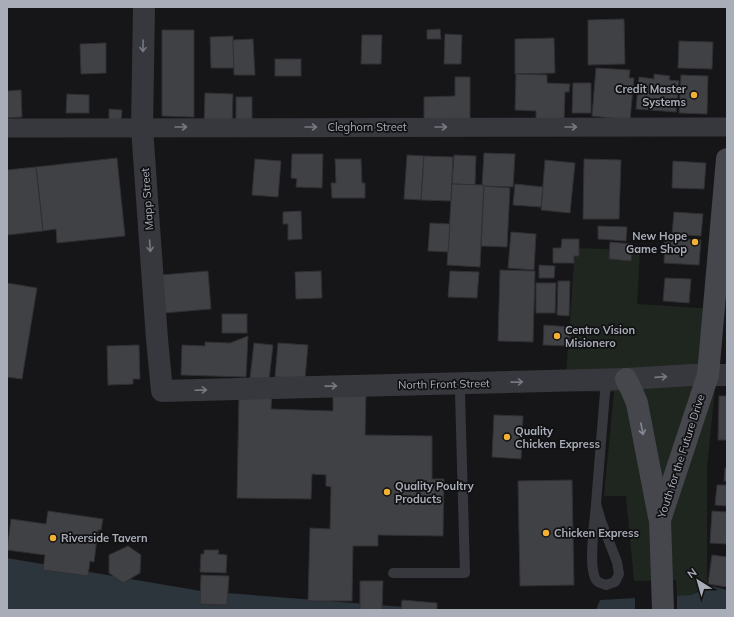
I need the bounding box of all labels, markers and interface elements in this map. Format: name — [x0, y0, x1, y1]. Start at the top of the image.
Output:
one-way arrow — [139, 39, 147, 52]
place label: Credit Master Systems — [615, 82, 687, 109]
marker: Credit Master Systems — [689, 90, 699, 100]
street label: Cleghorn Street — [327, 120, 407, 134]
one-way arrow — [174, 123, 187, 131]
one-way arrow — [304, 123, 317, 131]
one-way arrow — [434, 123, 447, 131]
one-way arrow — [564, 123, 577, 131]
street label: Mapp Street — [138, 167, 156, 231]
place label: New Hope Game Shop — [626, 229, 687, 256]
marker: New Hope Game Shop — [690, 237, 700, 247]
one-way arrow — [147, 239, 154, 252]
place label: Centro Vision Misionero — [565, 323, 635, 350]
marker: Centro Vision Misionero — [552, 331, 562, 341]
one-way arrow — [654, 374, 667, 381]
street label: North Front Street — [398, 376, 490, 392]
one-way arrow — [510, 378, 523, 386]
one-way arrow — [324, 383, 337, 390]
one-way arrow — [194, 386, 207, 394]
street label: Youth for the Future Drive — [654, 392, 708, 521]
one-way arrow — [638, 422, 646, 435]
place label: Quality Chicken Express — [515, 424, 600, 451]
marker: Quality Chicken Express — [502, 432, 512, 442]
place label: Quality Poultry Products — [395, 479, 474, 506]
marker: Quality Poultry Products — [382, 487, 392, 497]
place label: Chicken Express — [554, 526, 639, 540]
marker: Chicken Express — [541, 528, 551, 538]
place label: Riverside Tavern — [61, 531, 148, 545]
marker: Riverside Tavern — [48, 533, 58, 543]
north arrow — [678, 561, 718, 601]
text: N — [684, 565, 700, 581]

